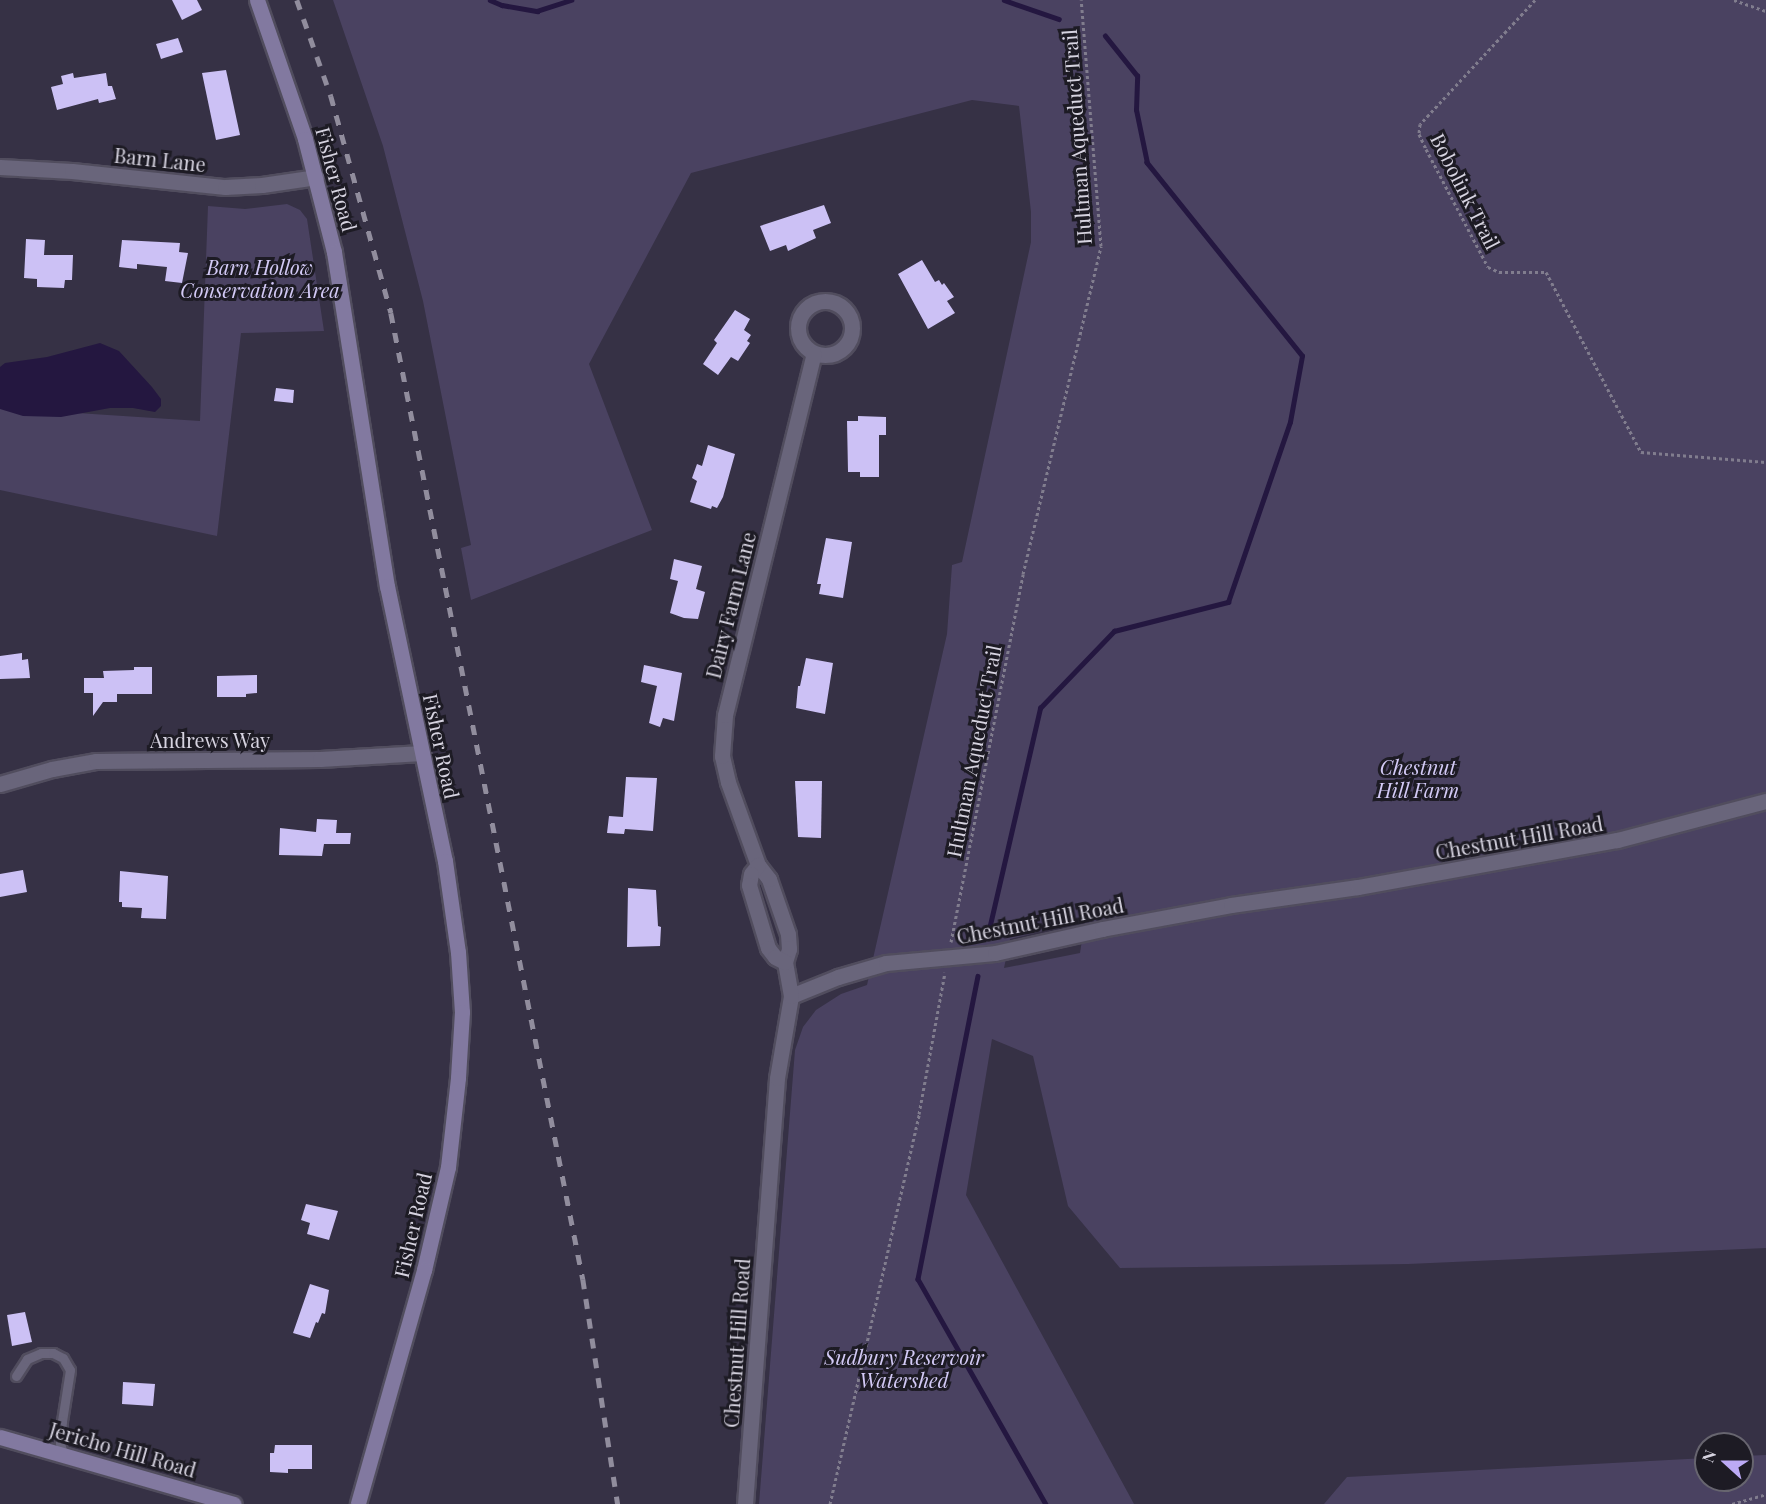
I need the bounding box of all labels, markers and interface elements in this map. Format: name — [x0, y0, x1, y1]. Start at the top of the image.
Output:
street label: Hultman Aqueduct Trail — [1056, 28, 1096, 246]
street label: Fisher Road — [312, 124, 362, 234]
street label: Bobolink Trail — [1426, 129, 1506, 253]
street label: Barn Lane — [113, 142, 207, 176]
park label: Barn Hollow Conservation Area — [180, 254, 340, 301]
street label: Dairy Farm Lane — [700, 529, 760, 681]
street label: Hultman Aqueduct Trail — [940, 642, 1006, 860]
street label: Fisher Road — [419, 691, 465, 801]
street label: Andrews Way — [150, 727, 270, 751]
park label: Chestnut Hill Farm — [1376, 754, 1460, 801]
street label: Chestnut Hill Road — [1433, 810, 1605, 864]
street label: Chestnut Hill Road — [954, 892, 1126, 948]
street label: Fisher Road — [388, 1170, 436, 1280]
street label: Chestnut Hill Road — [718, 1257, 754, 1429]
park label: Sudbury Reservoir Watershed — [824, 1344, 984, 1391]
street label: Jericho Hill Road — [47, 1417, 199, 1481]
north arrow — [1694, 1432, 1754, 1492]
text: N — [1697, 1447, 1720, 1465]

